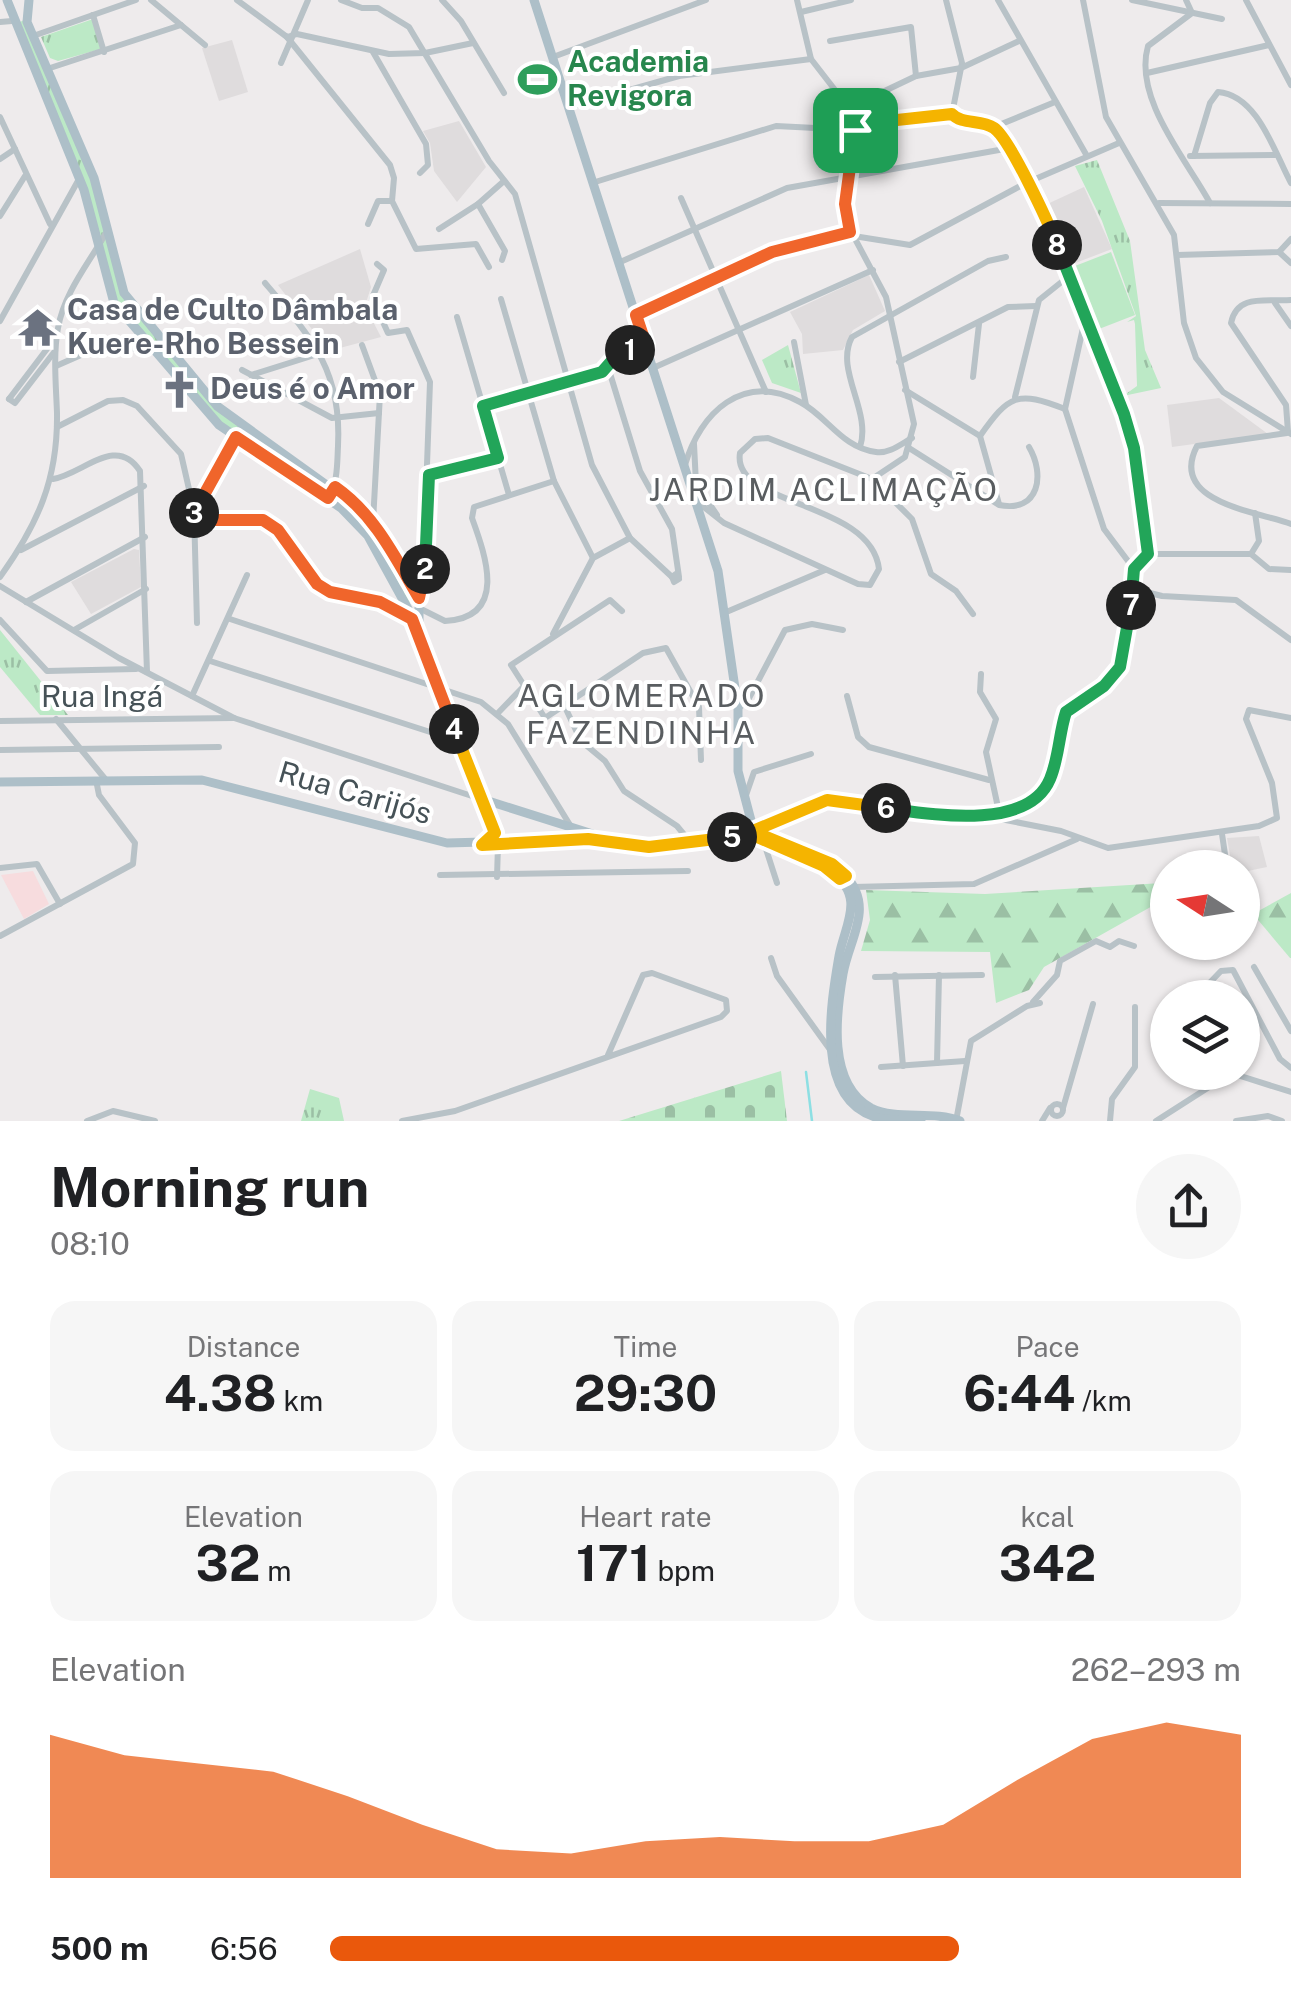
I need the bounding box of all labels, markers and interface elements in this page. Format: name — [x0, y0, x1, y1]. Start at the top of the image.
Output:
place label: Academia Revigora — [567, 43, 709, 113]
sports icon: Academia Revigora — [516, 58, 558, 100]
pin — [813, 88, 898, 173]
icon: arrive — [828, 103, 883, 158]
pin: 8 — [1032, 220, 1082, 270]
text: 8 — [1048, 228, 1066, 261]
place label: Casa de Culto Dâmbala Kuere-Rho Bessein — [67, 291, 398, 361]
temple icon: Casa de Culto Dâmbala Kuere-Rho Bessein — [16, 306, 58, 348]
pin: 1 — [605, 325, 655, 375]
text: 1 — [624, 333, 636, 366]
church icon: Deus é o Amor — [159, 368, 201, 410]
place label: Deus é o Amor — [210, 370, 415, 406]
district label: JARDIM ACLIMAÇÃO — [649, 471, 999, 508]
pin: 3 — [169, 488, 219, 538]
text: 3 — [185, 496, 203, 529]
pin: 2 — [400, 544, 450, 594]
text: 2 — [416, 552, 434, 585]
pin: 7 — [1106, 580, 1156, 630]
text: 7 — [1122, 588, 1140, 621]
district label: AGLOMERADO FAZENDINHA — [517, 677, 767, 751]
street label: Rua Ingá — [41, 678, 163, 714]
pin: 4 — [429, 704, 479, 754]
text: 4 — [445, 712, 463, 745]
street label: Rua Carijós — [275, 753, 436, 831]
pin: 6 — [861, 783, 911, 833]
text: 6 — [877, 791, 895, 824]
pin: 5 — [707, 812, 757, 862]
text: 5 — [723, 820, 741, 853]
north arrow — [1150, 850, 1260, 960]
map controls — [1150, 850, 1260, 1090]
button: layers — [1150, 980, 1260, 1090]
button: share — [1136, 1154, 1241, 1259]
text: Morning run — [50, 1155, 369, 1219]
text: 08:10 — [50, 1225, 130, 1262]
text: Distance — [187, 1330, 300, 1363]
text: Time — [614, 1330, 677, 1363]
text: Pace — [1015, 1330, 1080, 1363]
text: 4.38 — [164, 1363, 277, 1422]
text: 29:30 — [574, 1363, 717, 1422]
text: 6:44 — [963, 1363, 1075, 1422]
text: km — [277, 1384, 323, 1417]
text: /km — [1075, 1384, 1132, 1417]
text: Elevation — [184, 1500, 303, 1533]
text: Heart rate — [579, 1500, 712, 1533]
text: kcal — [1020, 1500, 1075, 1533]
text: 32 — [195, 1533, 260, 1592]
text: 171 — [576, 1533, 651, 1592]
text: 342 — [999, 1533, 1096, 1592]
text: m — [260, 1554, 292, 1587]
text: bpm — [651, 1554, 715, 1587]
text: Elevation — [50, 1651, 186, 1688]
text: 262–293 m — [1071, 1651, 1241, 1688]
text: 500 m — [50, 1930, 149, 1967]
text: 6:56 — [210, 1930, 278, 1967]

